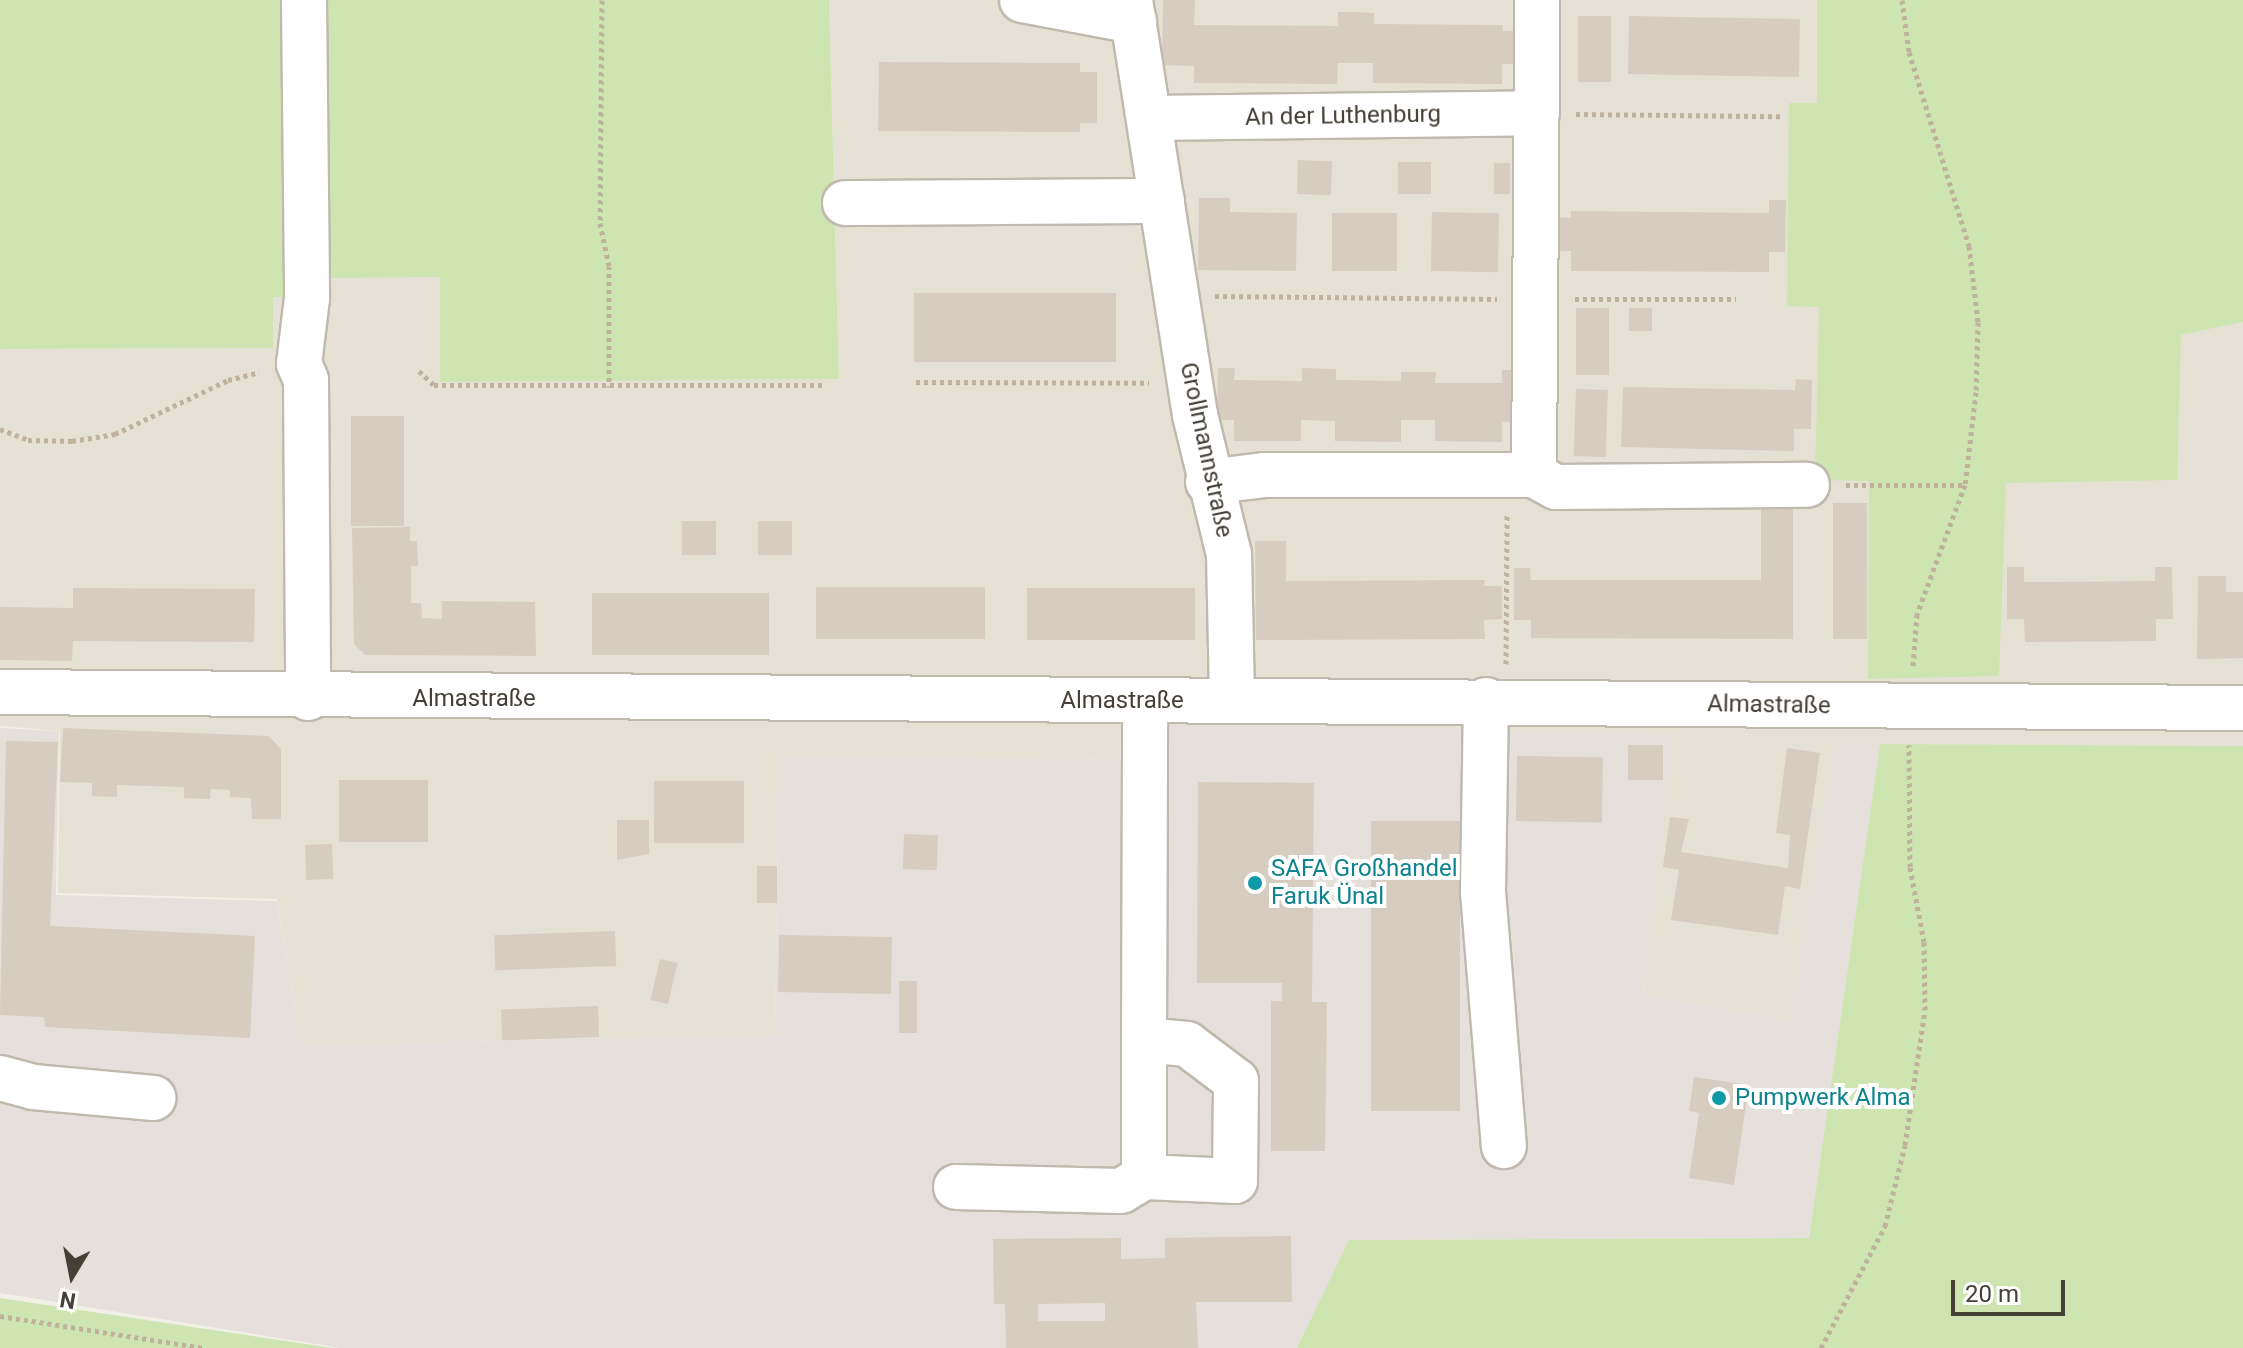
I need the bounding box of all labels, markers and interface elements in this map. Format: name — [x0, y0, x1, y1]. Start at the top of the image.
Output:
street label: An der Luthenburg — [1245, 100, 1441, 132]
street label: Grollmannstraße — [1173, 360, 1239, 540]
street label: Almastraße — [412, 685, 536, 713]
street label: Almastraße — [1060, 687, 1184, 715]
street label: Almastraße — [1707, 690, 1831, 720]
place label: SAFA Großhandel Faruk Ünal — [1271, 855, 1458, 911]
marker: SAFA Großhandel Faruk Ünal — [1246, 874, 1264, 892]
place label: Pumpwerk Alma — [1735, 1084, 1910, 1112]
marker: Pumpwerk Alma — [1710, 1089, 1728, 1107]
north arrow — [32, 1236, 112, 1316]
scale bar — [1955, 1264, 2069, 1314]
text: 20 m — [1965, 1280, 2019, 1308]
text: N — [58, 1286, 78, 1314]

